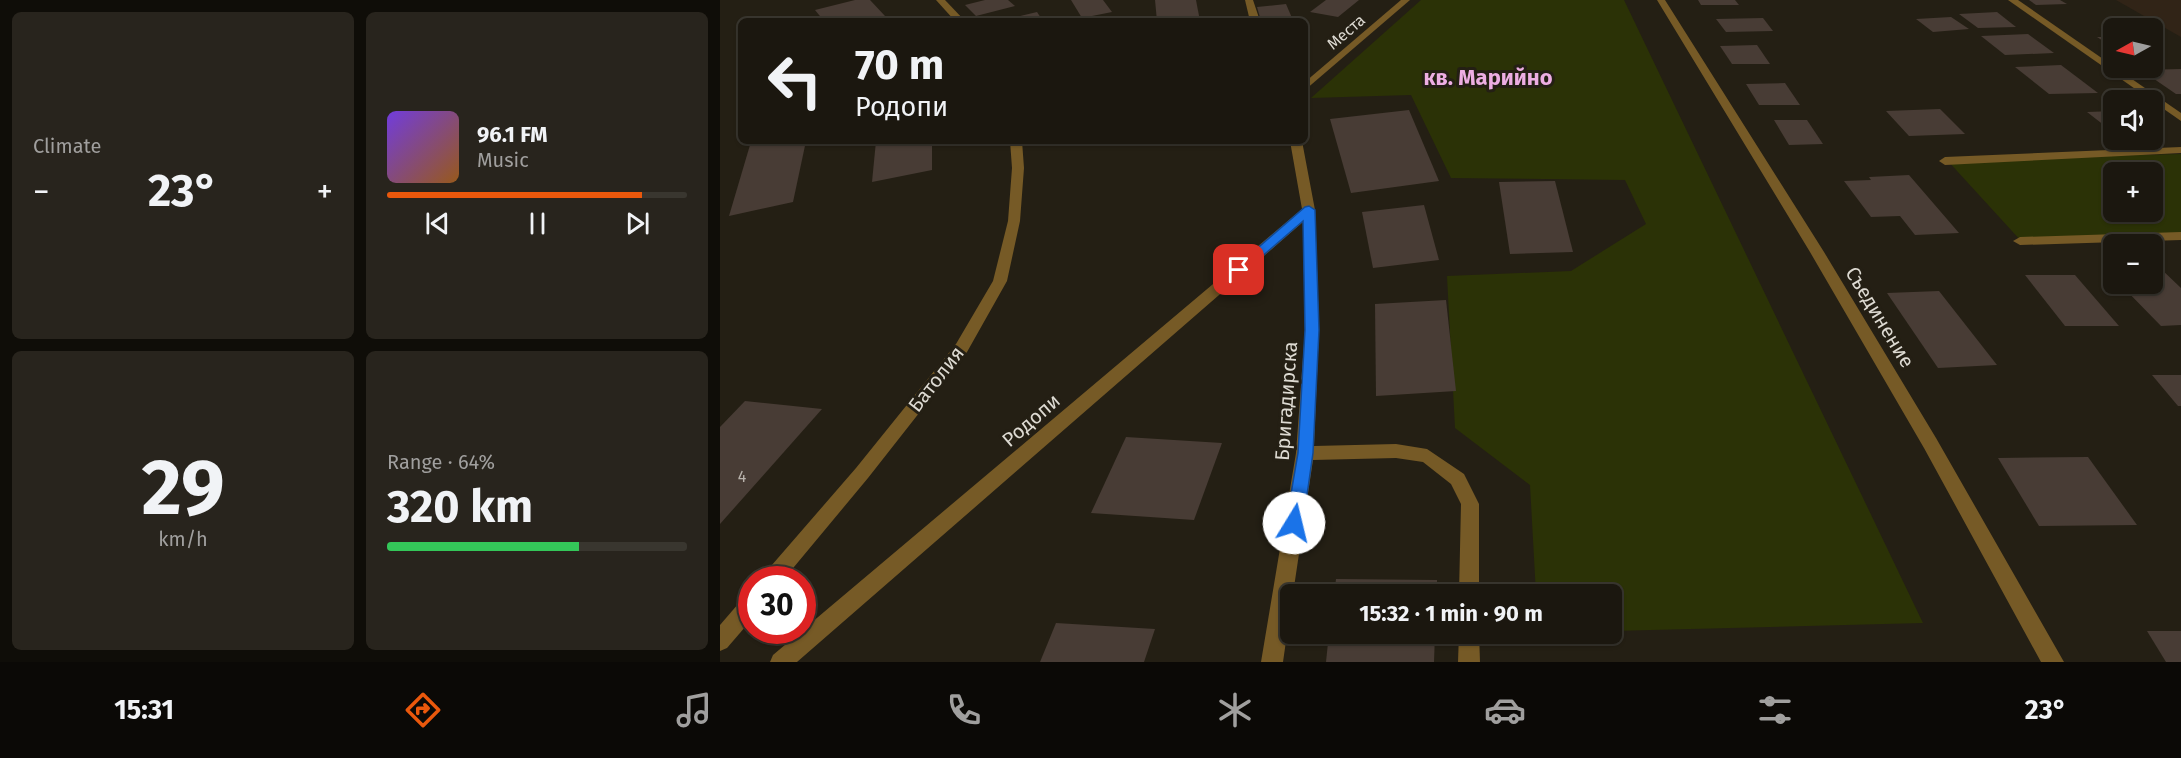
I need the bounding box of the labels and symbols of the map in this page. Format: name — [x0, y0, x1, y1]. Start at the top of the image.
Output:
street label: Места — [1323, 10, 1369, 54]
north arrow — [2103, 18, 2163, 78]
district label: кв. Марийно — [1423, 64, 1553, 91]
pin — [1213, 244, 1264, 295]
street label: Съединение — [1840, 262, 1920, 372]
street label: Бригадирска — [1270, 340, 1302, 462]
street label: Батолия — [903, 341, 969, 417]
street label: Родопи — [997, 388, 1065, 452]
house number: 4 — [738, 467, 747, 486]
position arrow — [1262, 491, 1326, 555]
speed limit sign: 30 — [738, 566, 816, 644]

